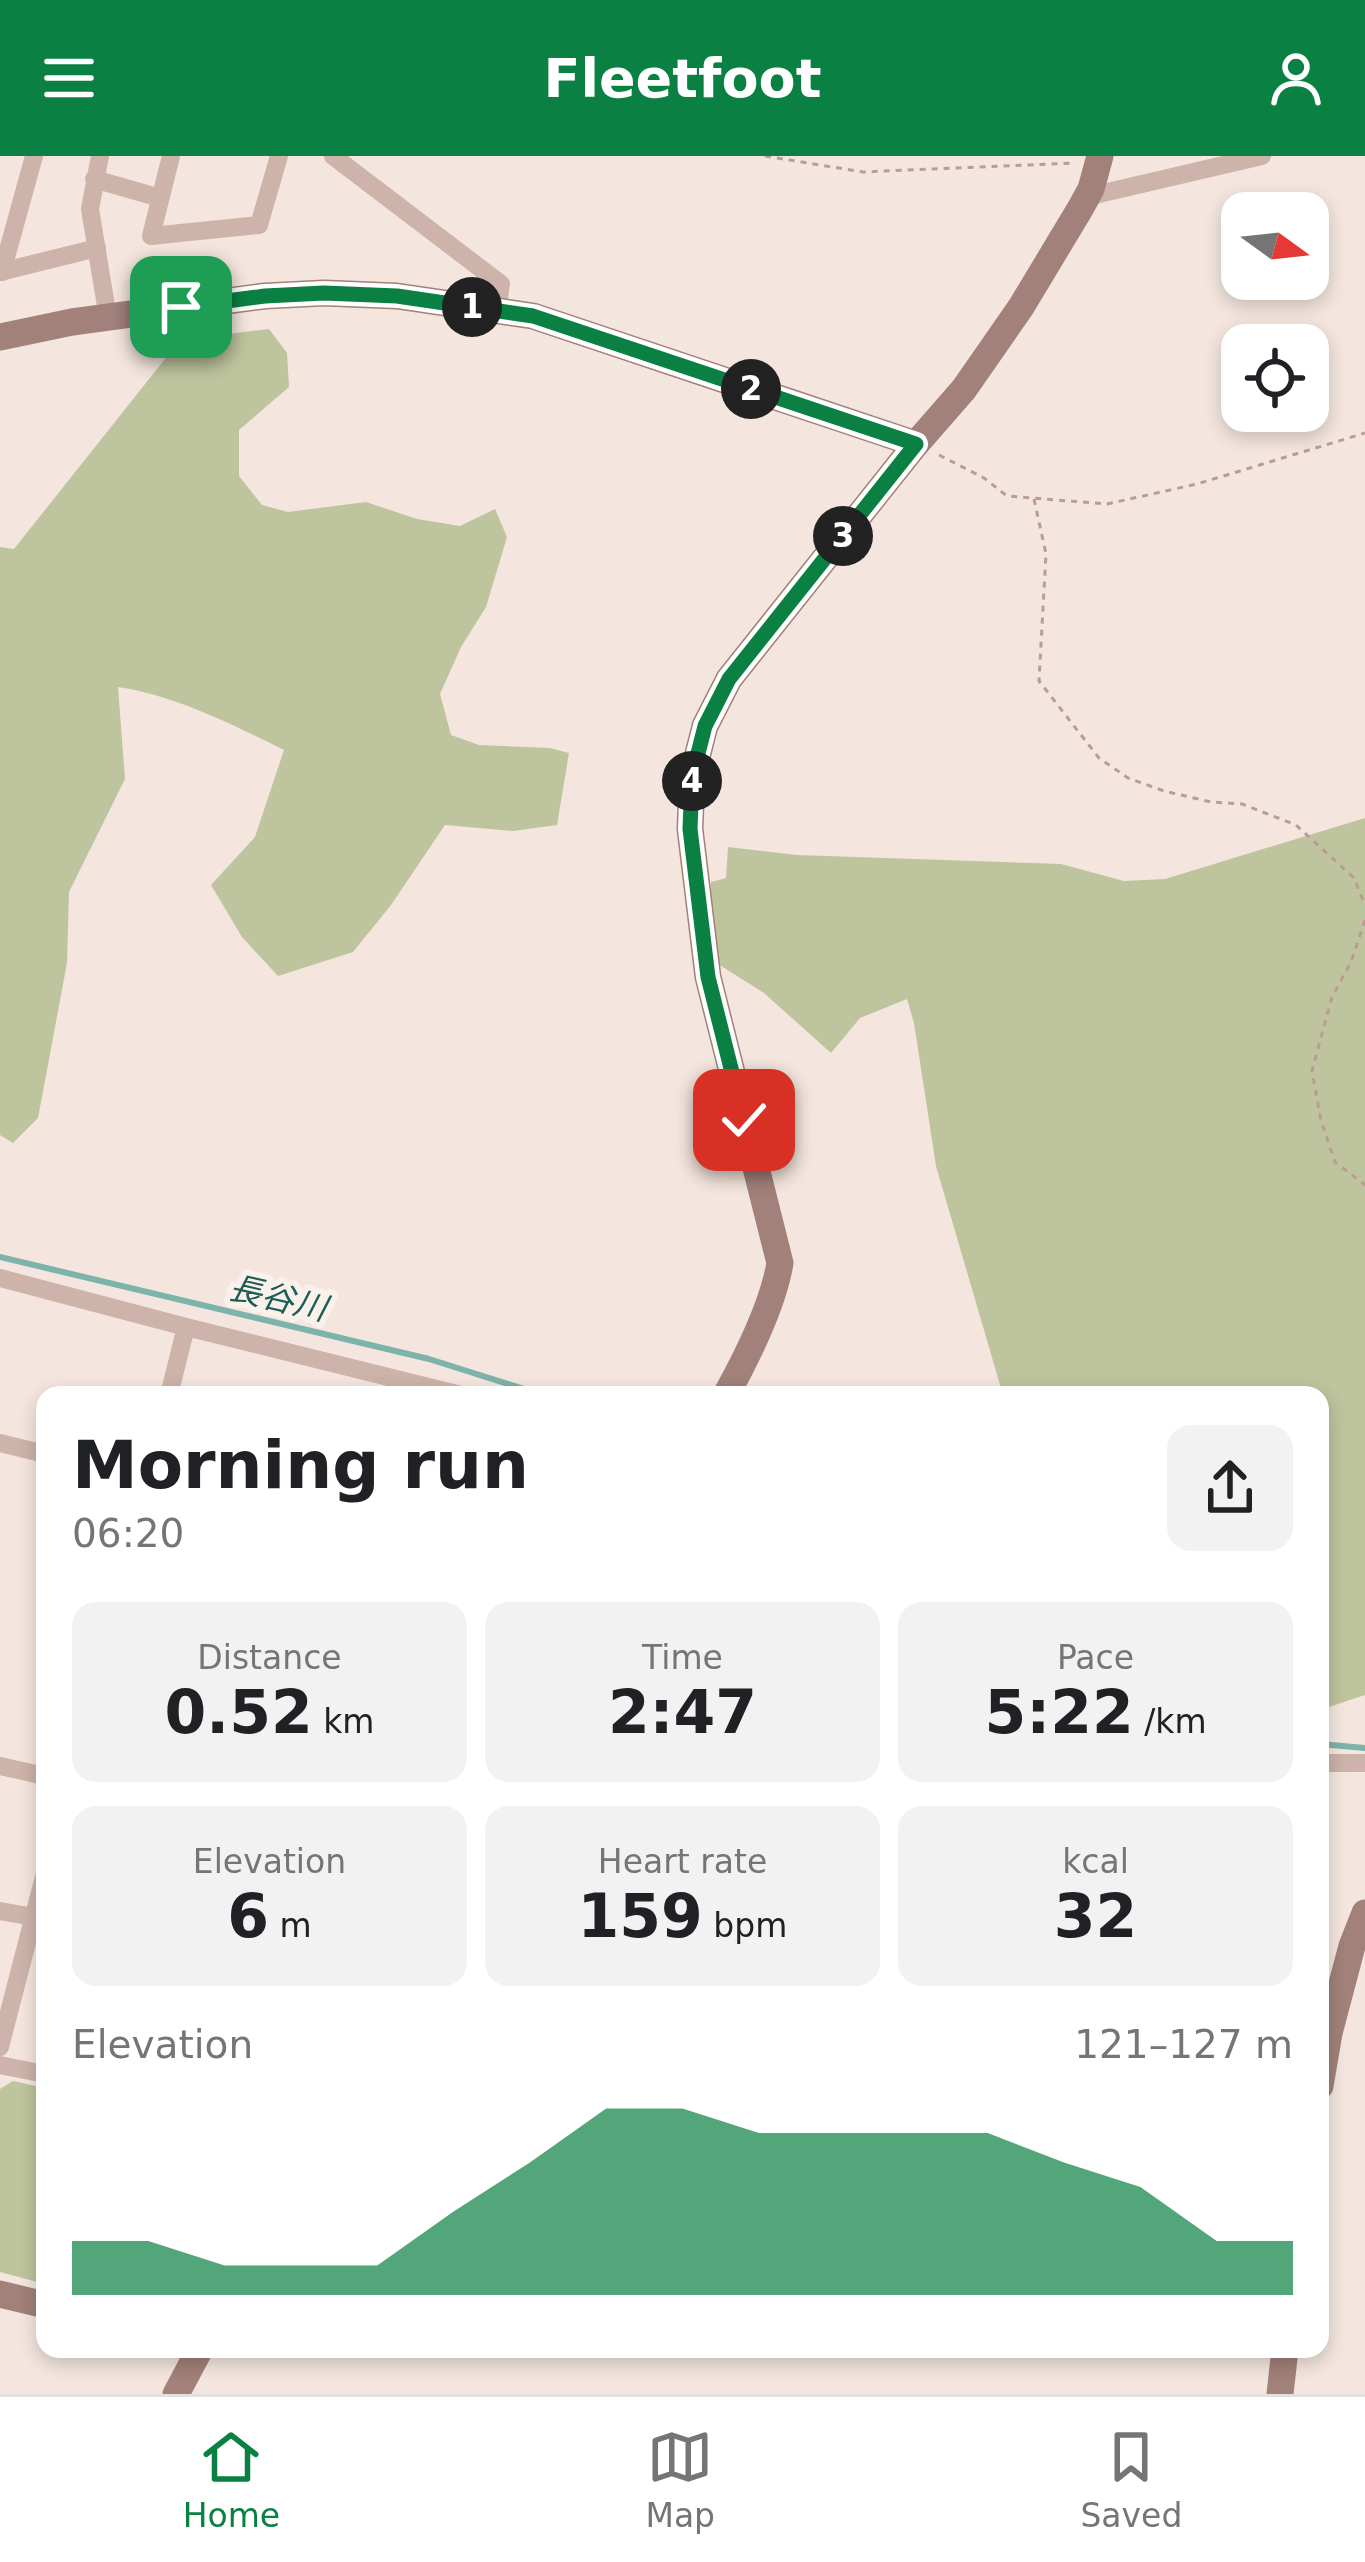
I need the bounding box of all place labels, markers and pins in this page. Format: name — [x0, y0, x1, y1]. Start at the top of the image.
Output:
pin — [130, 256, 232, 358]
pin: 1 — [442, 277, 502, 337]
pin: 2 — [721, 359, 781, 419]
pin: 3 — [813, 506, 873, 566]
pin: 4 — [662, 751, 722, 811]
pin — [693, 1069, 795, 1171]

